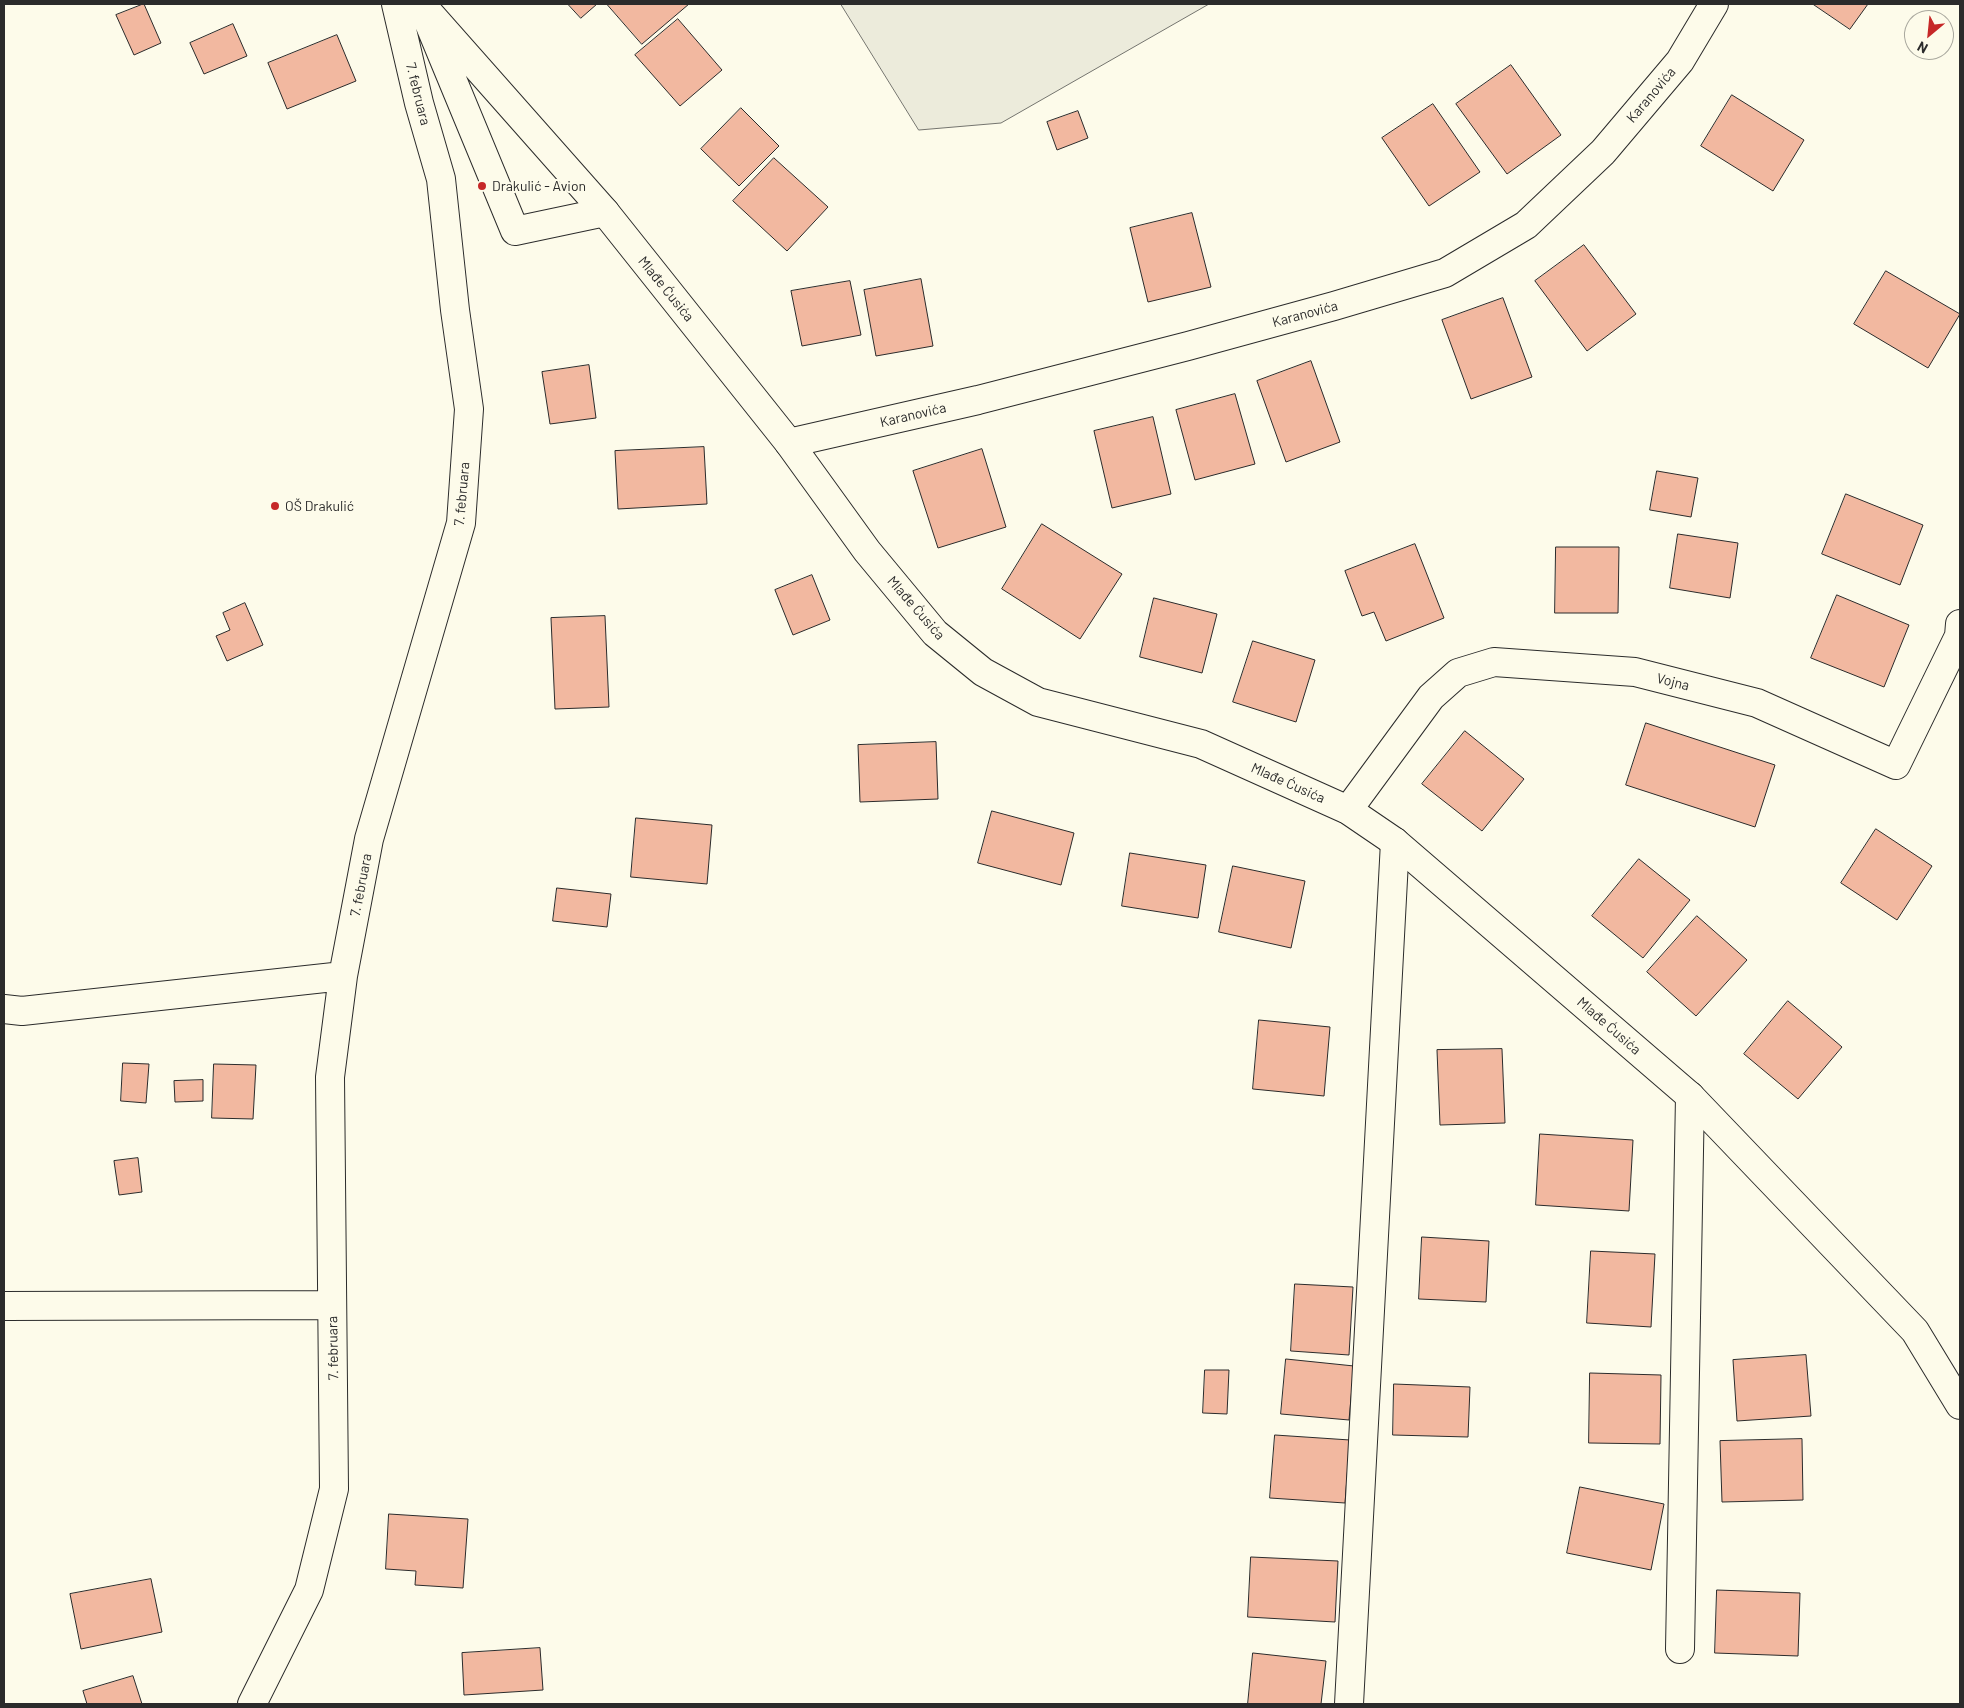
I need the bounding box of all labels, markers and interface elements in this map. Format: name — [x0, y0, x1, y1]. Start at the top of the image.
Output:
north arrow — [1904, 10, 1954, 60]
text: N — [1914, 38, 1930, 57]
street label: 7. februara — [402, 61, 434, 127]
street label: Karanovića — [1623, 64, 1679, 126]
place label: Drakulić - Avion — [492, 178, 586, 194]
marker: Drakulić - Avion — [476, 180, 488, 192]
street label: Mlađe Ćusića — [635, 253, 697, 325]
street label: Karanovića — [1270, 297, 1340, 331]
street label: Karanovića — [878, 399, 948, 431]
street label: 7. februara — [451, 461, 473, 527]
place label: OŠ Drakulić — [285, 498, 354, 514]
marker: OŠ Drakulić — [269, 500, 281, 512]
street label: Mlađe Ćusića — [884, 573, 948, 643]
street label: Vojna — [1655, 670, 1691, 694]
street label: Mlađe Ćusića — [1248, 759, 1328, 807]
street label: 7. februara — [347, 852, 375, 918]
street label: Mlađe Ćusića — [1574, 994, 1644, 1058]
street label: 7. februara — [324, 1316, 342, 1380]

